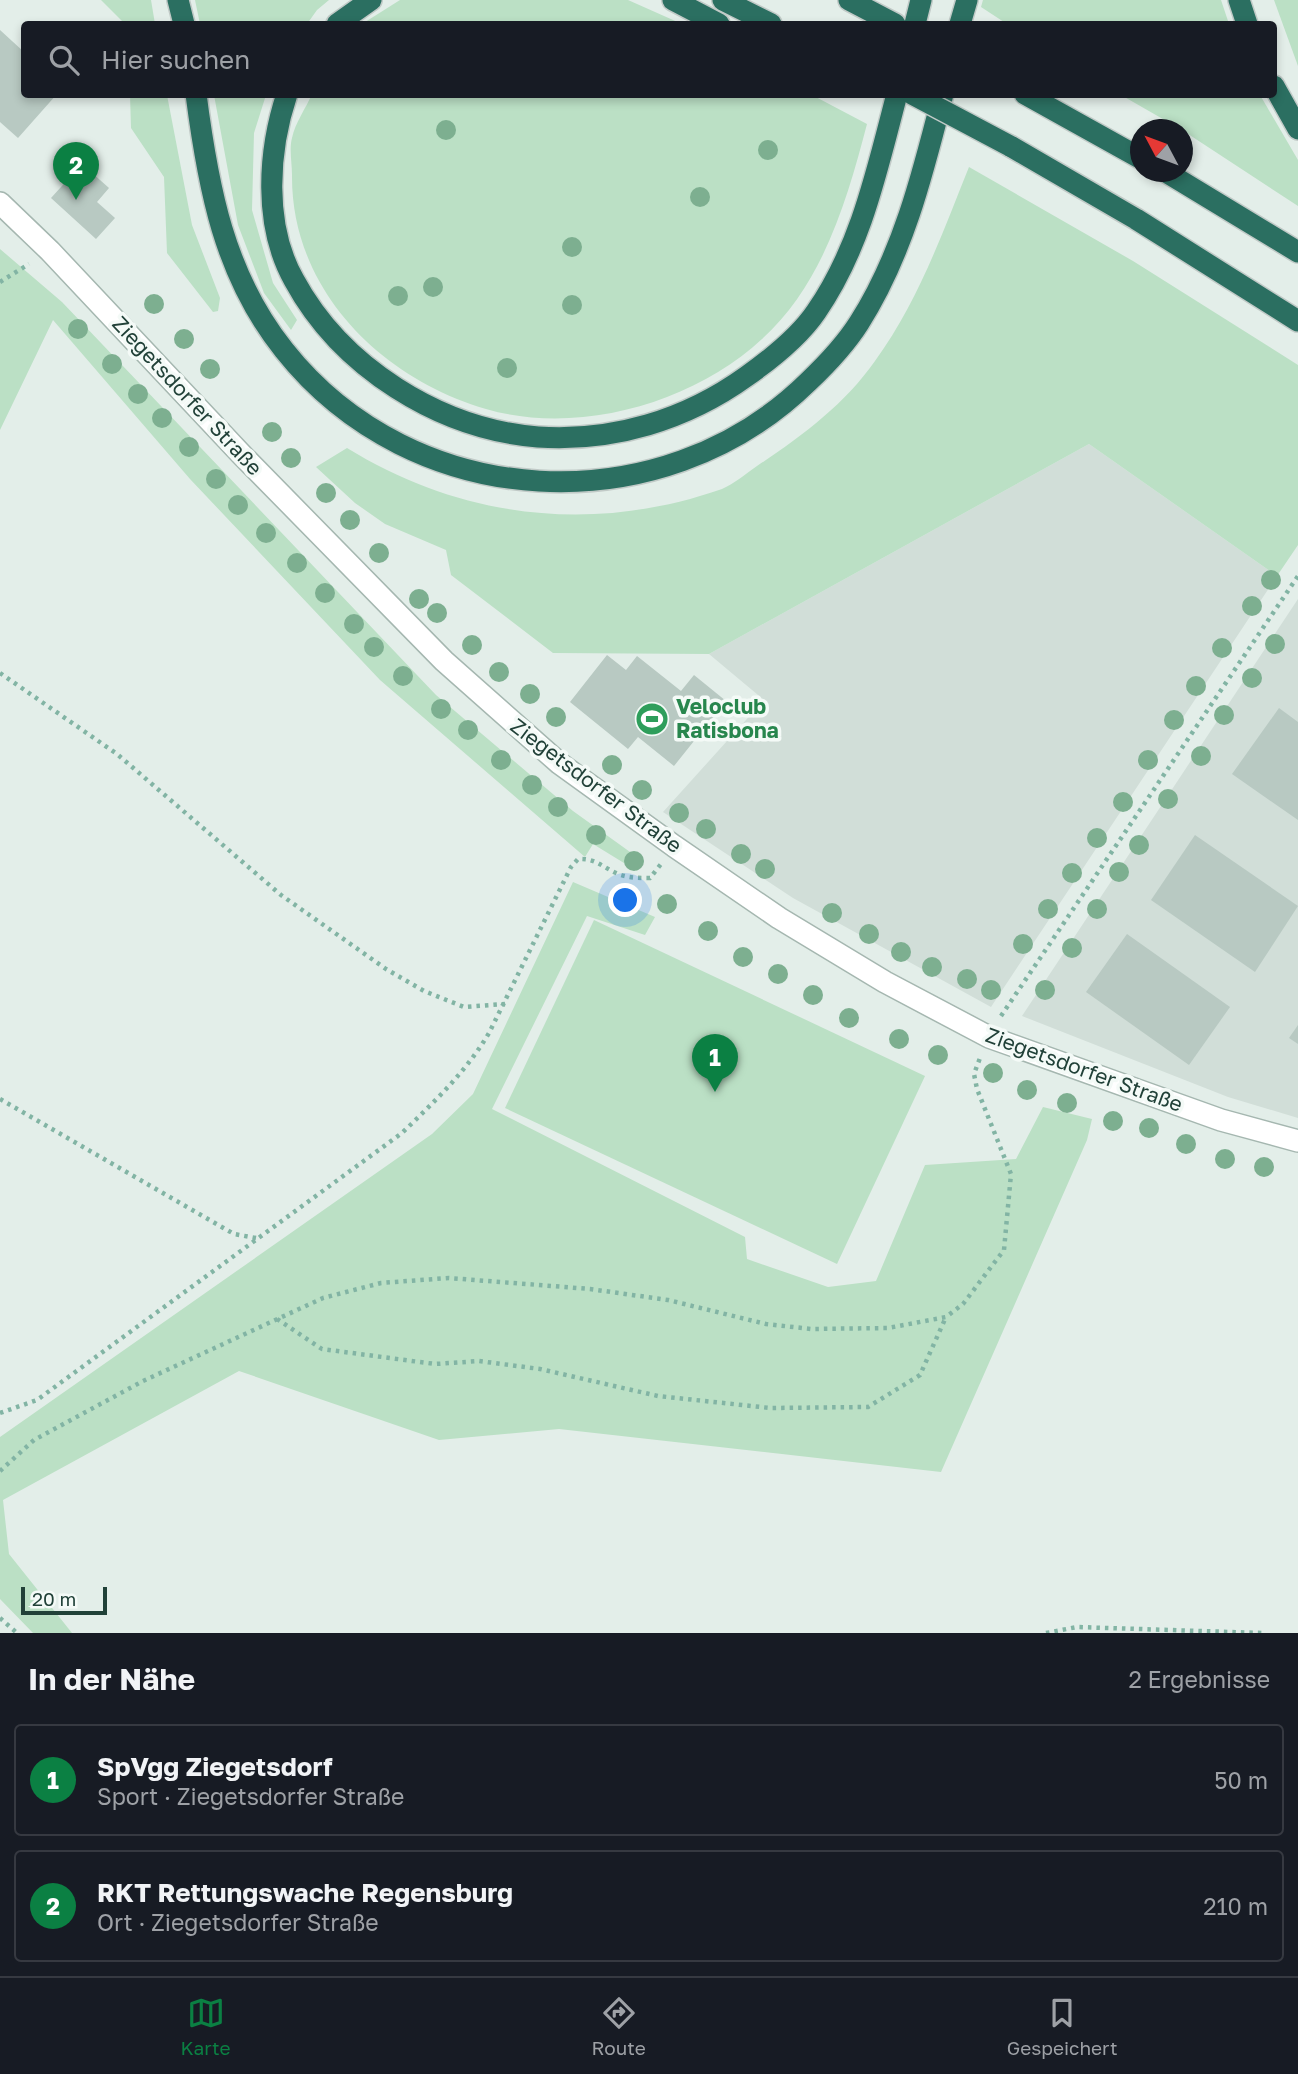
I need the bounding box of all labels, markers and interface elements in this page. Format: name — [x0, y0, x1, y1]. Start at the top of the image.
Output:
search box — [21, 21, 1277, 98]
icon: search — [45, 41, 83, 79]
text: Hier suchen — [101, 44, 250, 75]
north arrow — [1130, 119, 1193, 182]
pin: 2 — [53, 142, 99, 200]
street label: Ziegetsdorfer Straße — [107, 310, 268, 480]
place label: Veloclub Ratisbona — [676, 693, 779, 743]
sports icon: Veloclub Ratisbona — [633, 700, 671, 738]
street label: Ziegetsdorfer Straße — [506, 712, 687, 858]
your location — [608, 883, 642, 917]
street label: Ziegetsdorfer Straße — [982, 1021, 1186, 1117]
pin: 1 — [692, 1034, 738, 1092]
scale bar — [21, 1584, 107, 1616]
text: 20 m — [32, 1587, 76, 1610]
text: In der Nähe — [28, 1661, 195, 1697]
text: 2 Ergebnisse — [1128, 1665, 1270, 1693]
text: SpVgg Ziegetsdorf — [97, 1751, 333, 1782]
text: 1 — [47, 1766, 59, 1794]
text: 50 m — [1214, 1766, 1268, 1794]
text: Sport · Ziegetsdorfer Straße — [97, 1782, 404, 1810]
text: RKT Rettungswache Regensburg — [97, 1877, 513, 1908]
text: 2 — [46, 1892, 60, 1920]
text: 210 m — [1203, 1892, 1268, 1920]
text: Ort · Ziegetsdorfer Straße — [97, 1908, 379, 1936]
tab: Karte — [180, 1994, 231, 2059]
tab: Route — [592, 1994, 646, 2059]
tab: Gespeichert — [1007, 1994, 1117, 2059]

